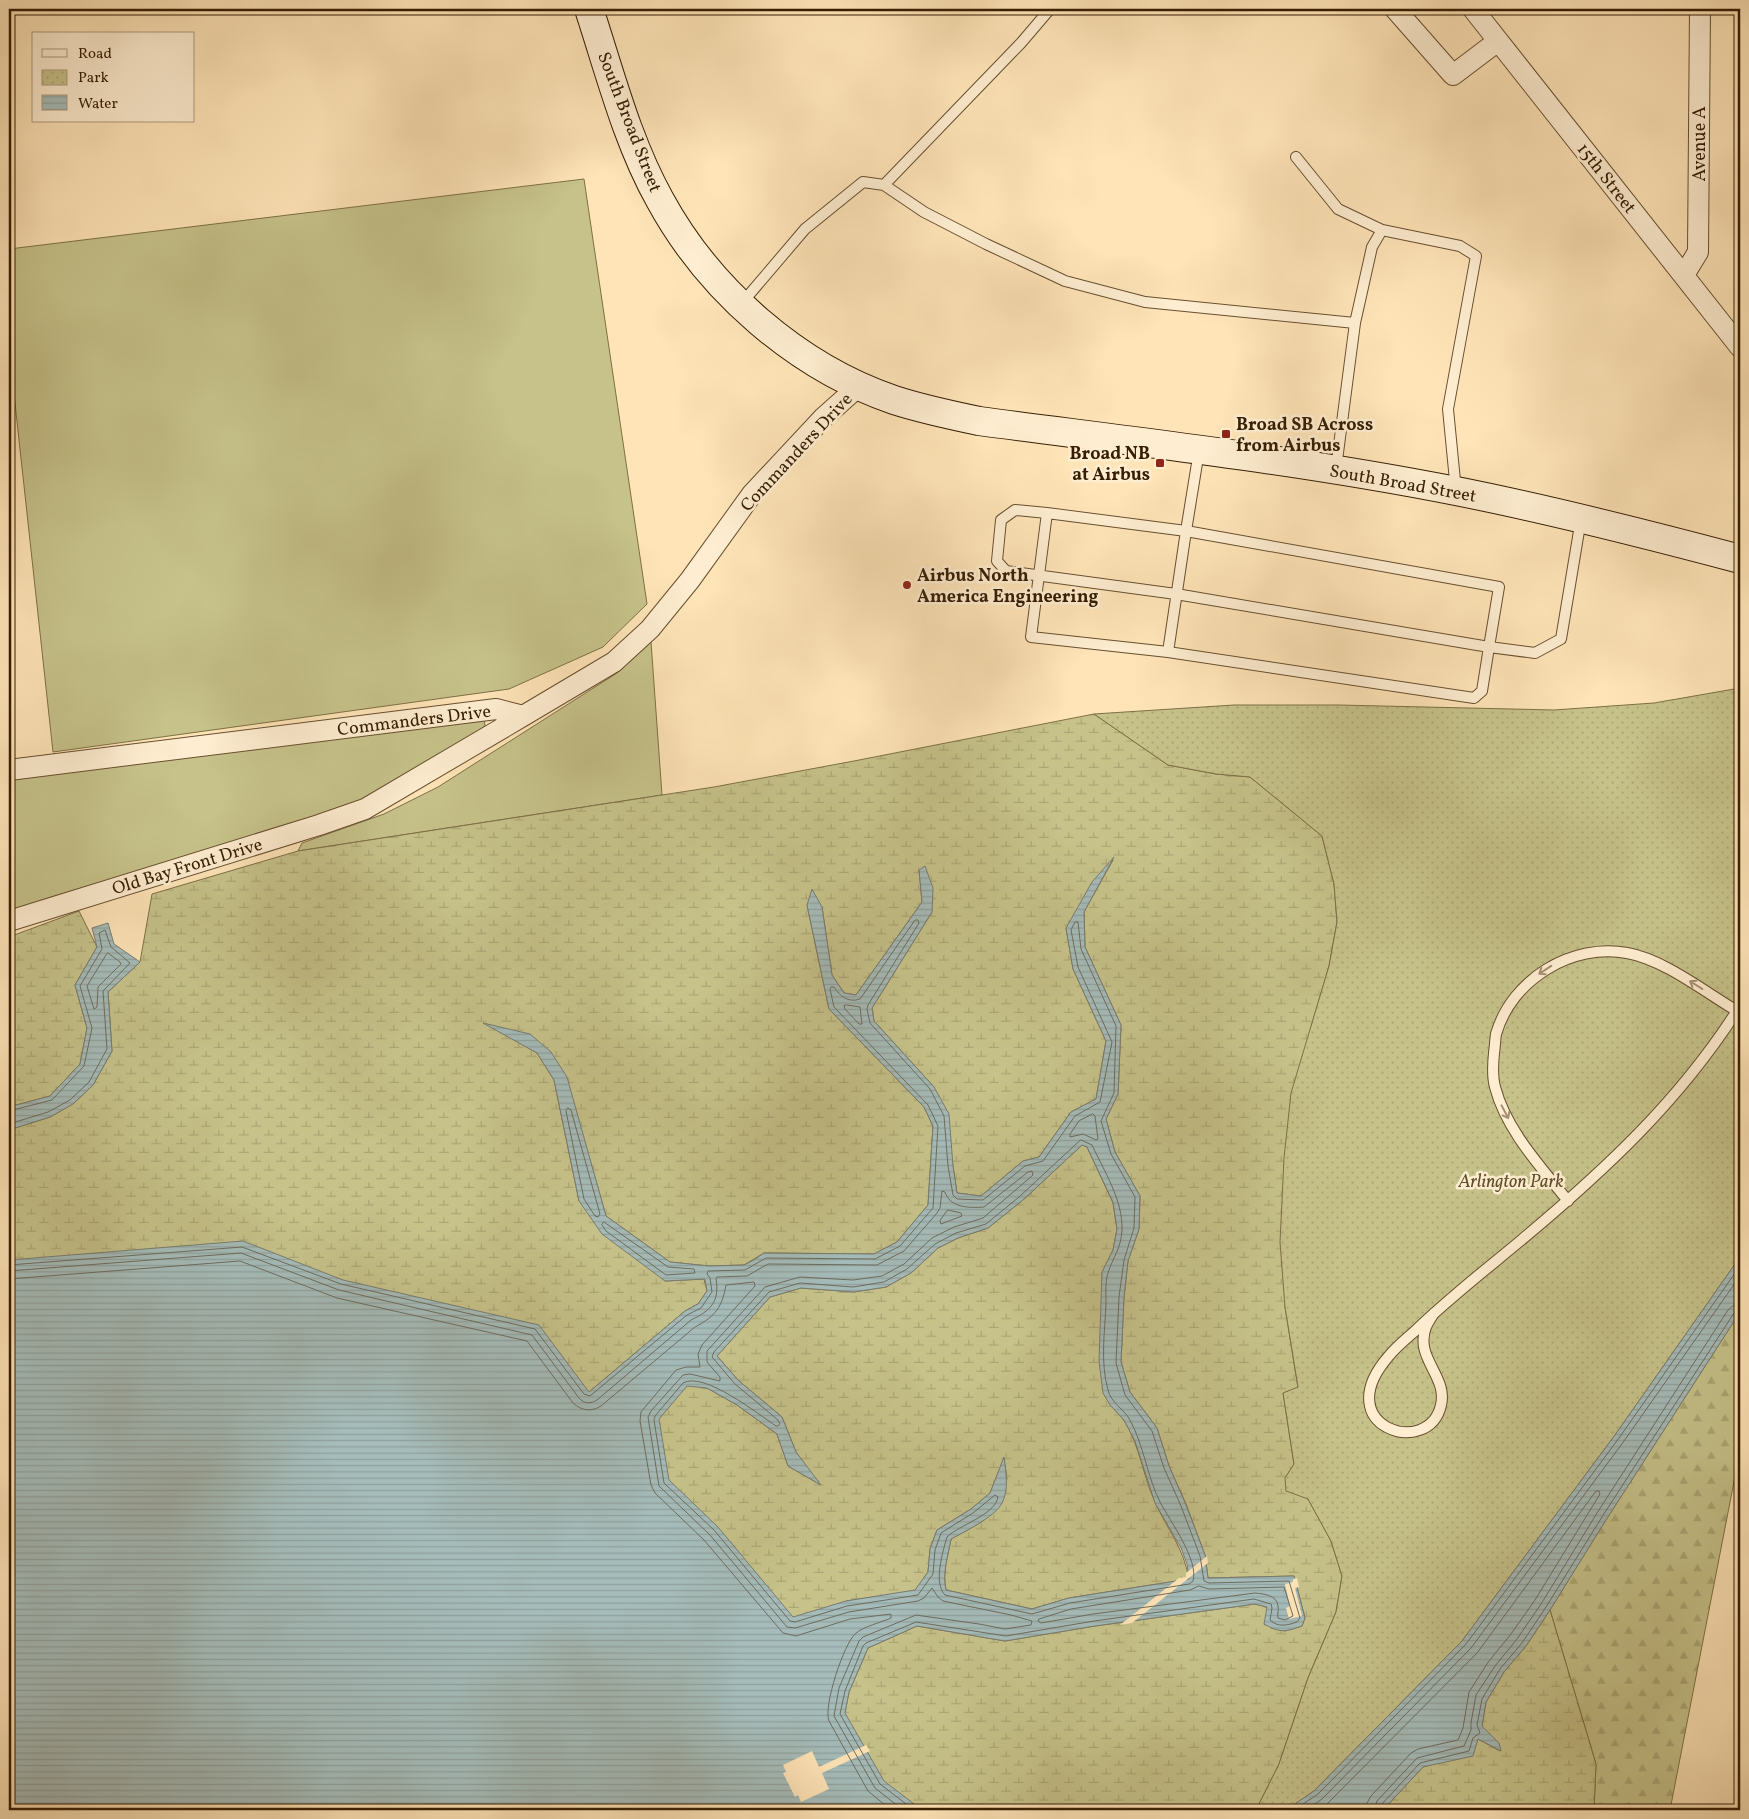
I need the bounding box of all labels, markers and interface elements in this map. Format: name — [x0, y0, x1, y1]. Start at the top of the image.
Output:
legend — [32, 32, 195, 122]
text: Road — [78, 44, 112, 65]
street label: South Broad Street — [590, 49, 667, 196]
text: Park — [78, 68, 109, 89]
text: Water — [78, 94, 118, 115]
street label: Avenue A — [1688, 106, 1713, 182]
street label: 15th Street — [1570, 138, 1641, 220]
street label: Commanders Drive — [735, 388, 859, 518]
place label: Broad SB Across from Airbus — [1236, 413, 1373, 459]
marker: Broad SB Across from Airbus — [1220, 428, 1232, 440]
place label: Broad NB at Airbus — [1070, 442, 1150, 488]
marker: Broad NB at Airbus — [1154, 457, 1166, 469]
street label: South Broad Street — [1327, 459, 1478, 510]
place label: Airbus North America Engineering — [917, 564, 1099, 610]
marker: Airbus North America Engineering — [901, 579, 913, 591]
street label: Commanders Drive — [336, 700, 492, 743]
street label: Old Bay Front Drive — [109, 833, 266, 902]
one-way arrow — [1538, 965, 1552, 976]
one-way arrow — [1689, 980, 1703, 990]
one-way arrow — [1500, 1105, 1510, 1120]
park label: Arlington Park — [1457, 1170, 1564, 1195]

